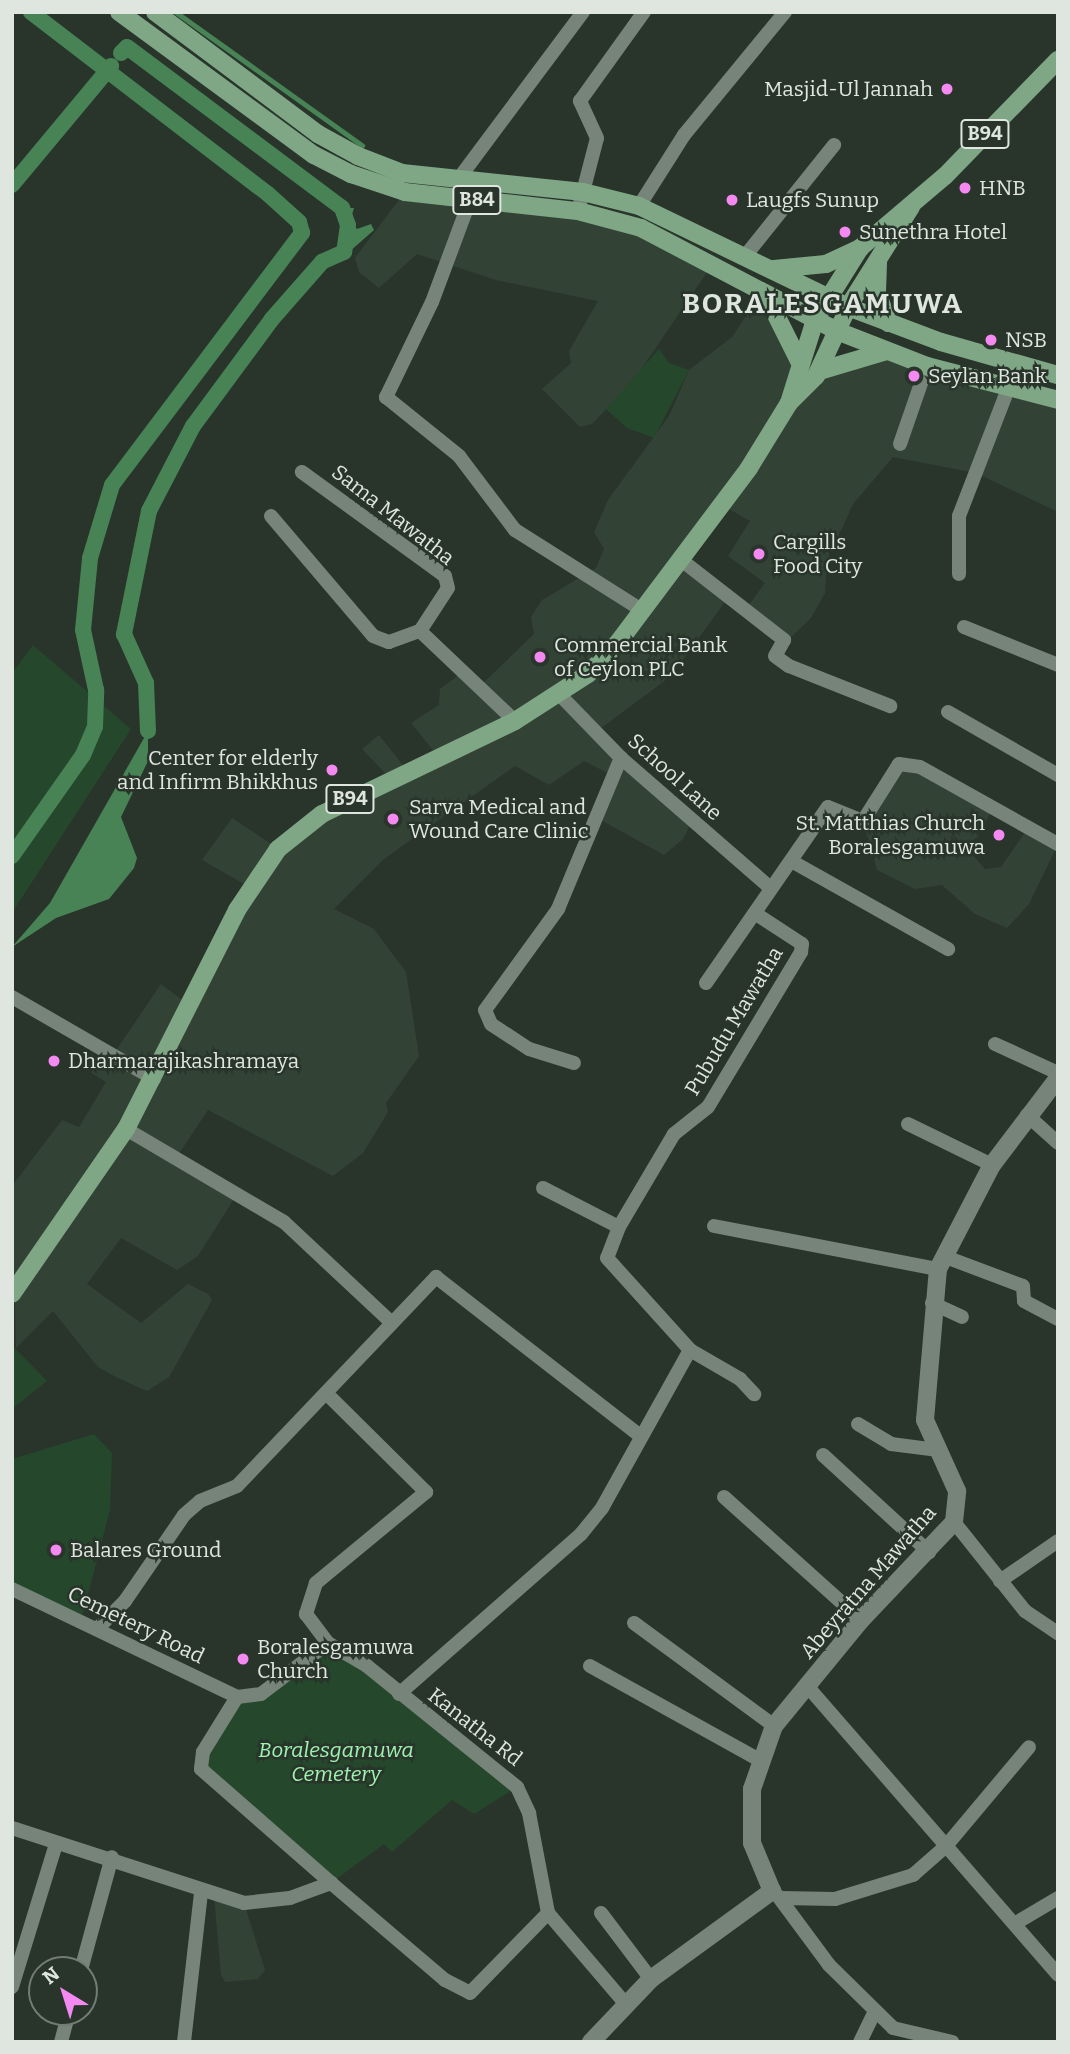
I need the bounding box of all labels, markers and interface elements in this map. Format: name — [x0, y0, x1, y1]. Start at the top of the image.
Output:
place label: Masjid-Ul Jannah — [764, 76, 933, 102]
marker: Masjid-Ul Jannah — [939, 81, 955, 97]
road number: B94 — [959, 118, 1011, 150]
place label: HNB — [979, 175, 1026, 201]
marker: HNB — [957, 180, 973, 196]
road number: B84 — [451, 184, 503, 216]
place label: Laugfs Sunup — [746, 187, 879, 213]
marker: Laugfs Sunup — [724, 192, 740, 208]
place label: Sunethra Hotel — [859, 219, 1007, 245]
marker: Sunethra Hotel — [837, 224, 853, 240]
district label: BORALESGAMUWA — [684, 287, 962, 321]
place label: NSB — [1005, 327, 1047, 353]
marker: NSB — [983, 332, 999, 348]
place label: Seylan Bank — [928, 363, 1047, 389]
marker: Seylan Bank — [906, 368, 922, 384]
street label: Sama Mawatha — [327, 459, 459, 571]
place label: Cargills Food City — [773, 529, 862, 579]
marker: Cargills Food City — [751, 546, 767, 562]
place label: Commercial Bank of Ceylon PLC — [554, 632, 727, 682]
marker: Commercial Bank of Ceylon PLC — [532, 649, 548, 665]
street label: School Lane — [623, 728, 727, 826]
place label: Center for elderly and Infirm Bhikkhus — [117, 745, 318, 795]
marker: Center for elderly and Infirm Bhikkhus — [324, 762, 340, 778]
road number: B94 — [324, 784, 376, 814]
place label: Sarva Medical and Wound Care Clinic — [409, 794, 589, 844]
marker: Sarva Medical and Wound Care Clinic — [383, 809, 403, 829]
place label: St. Matthias Church Boralesgamuwa — [796, 810, 985, 860]
marker: St. Matthias Church Boralesgamuwa — [991, 827, 1007, 843]
street label: Pubudu Mawatha — [680, 942, 788, 1100]
place label: Dharmarajikashramaya — [68, 1048, 299, 1074]
marker: Dharmarajikashramaya — [46, 1053, 62, 1069]
street label: Abeyratna Mawatha — [795, 1500, 941, 1664]
place label: Balares Ground — [70, 1537, 221, 1563]
marker: Balares Ground — [48, 1542, 64, 1558]
street label: Cemetery Road — [63, 1581, 209, 1669]
place label: Boralesgamuwa Church — [257, 1634, 414, 1684]
marker: Boralesgamuwa Church — [235, 1651, 251, 1667]
street label: Kanatha Rd — [423, 1683, 527, 1771]
park label: Boralesgamuwa Cemetery — [258, 1737, 414, 1787]
north arrow — [28, 1956, 98, 2026]
text: N — [38, 1962, 64, 1989]

